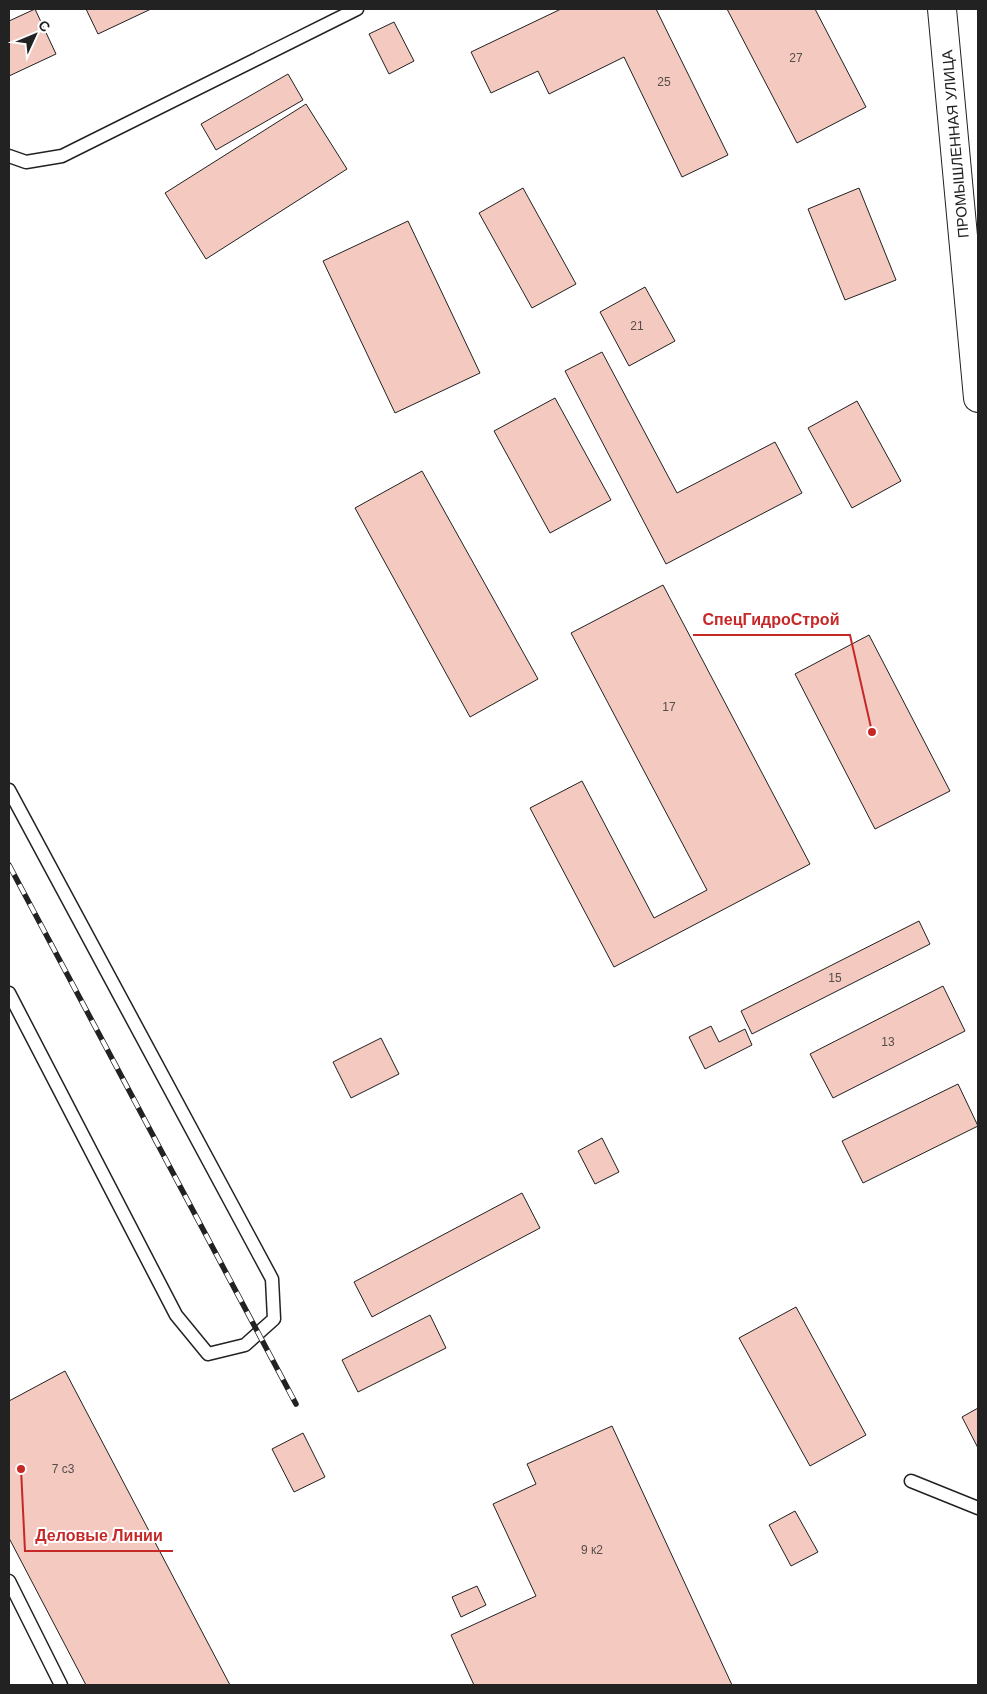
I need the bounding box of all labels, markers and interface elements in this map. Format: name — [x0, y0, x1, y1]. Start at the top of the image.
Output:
north arrow — [10, 10, 60, 60]
text: С — [35, 17, 54, 35]
street label: ПРОМЫШЛЕННАЯ УЛИЦА — [938, 49, 972, 239]
house number: 27 — [789, 51, 803, 65]
house number: 25 — [657, 75, 671, 89]
house number: 21 — [630, 319, 644, 333]
callout: СпецГидроСтрой — [693, 604, 850, 635]
text: СпецГидроСтрой — [703, 611, 839, 628]
house number: 17 — [662, 700, 676, 714]
house number: 15 — [828, 971, 842, 985]
house number: 13 — [881, 1035, 895, 1049]
house number: 7 с3 — [52, 1462, 75, 1476]
callout: Деловые Линии — [25, 1520, 173, 1551]
text: Деловые Линии — [35, 1527, 163, 1544]
house number: 9 к2 — [581, 1543, 603, 1557]

